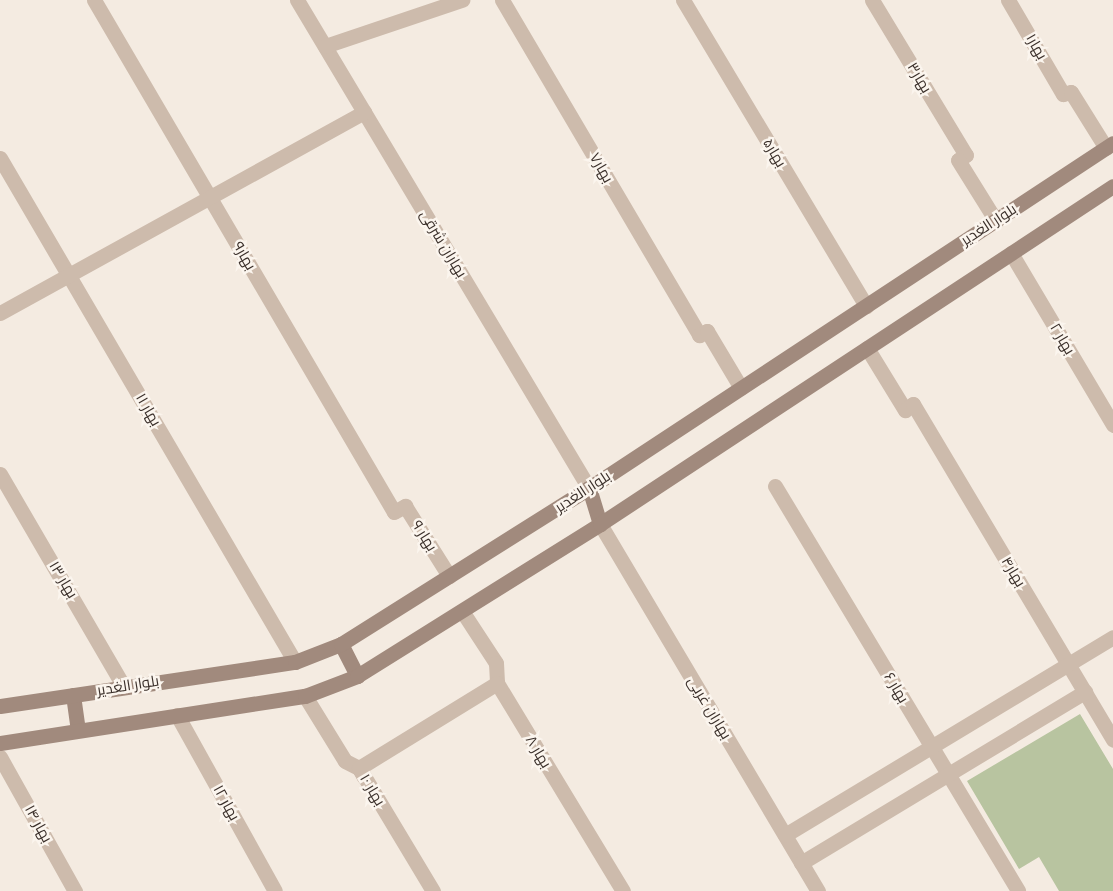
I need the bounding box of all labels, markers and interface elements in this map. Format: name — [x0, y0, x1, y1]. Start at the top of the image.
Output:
street label: بهار۱ — [1021, 31, 1051, 63]
street label: بهار۳ — [903, 59, 935, 97]
street label: بهار۵ — [758, 135, 790, 171]
street label: بهار۷ — [585, 150, 617, 186]
street label: بلوار الغدیر — [958, 200, 1020, 250]
street label: بهاران شرقی — [416, 207, 470, 281]
street label: بهار۹ — [229, 238, 259, 274]
street label: بهار ۲ — [1046, 320, 1078, 358]
street label: بهار ۱۱ — [131, 390, 165, 430]
street label: بلوار الغدیر — [552, 467, 614, 517]
street label: بهار ۹ — [408, 517, 440, 555]
street label: بهار۴ — [997, 554, 1029, 590]
street label: بهار ۱۳ — [45, 558, 81, 602]
street label: بهار ۶ — [880, 669, 912, 707]
street label: بلوار الغدیر — [96, 672, 160, 700]
street label: بهاران غربی — [683, 673, 735, 743]
street label: بهار ۸ — [521, 732, 555, 772]
street label: بهار ۱۰ — [356, 771, 388, 809]
street label: بهار ۱۲ — [209, 782, 243, 824]
street label: بهار ۱۴ — [20, 802, 56, 846]

